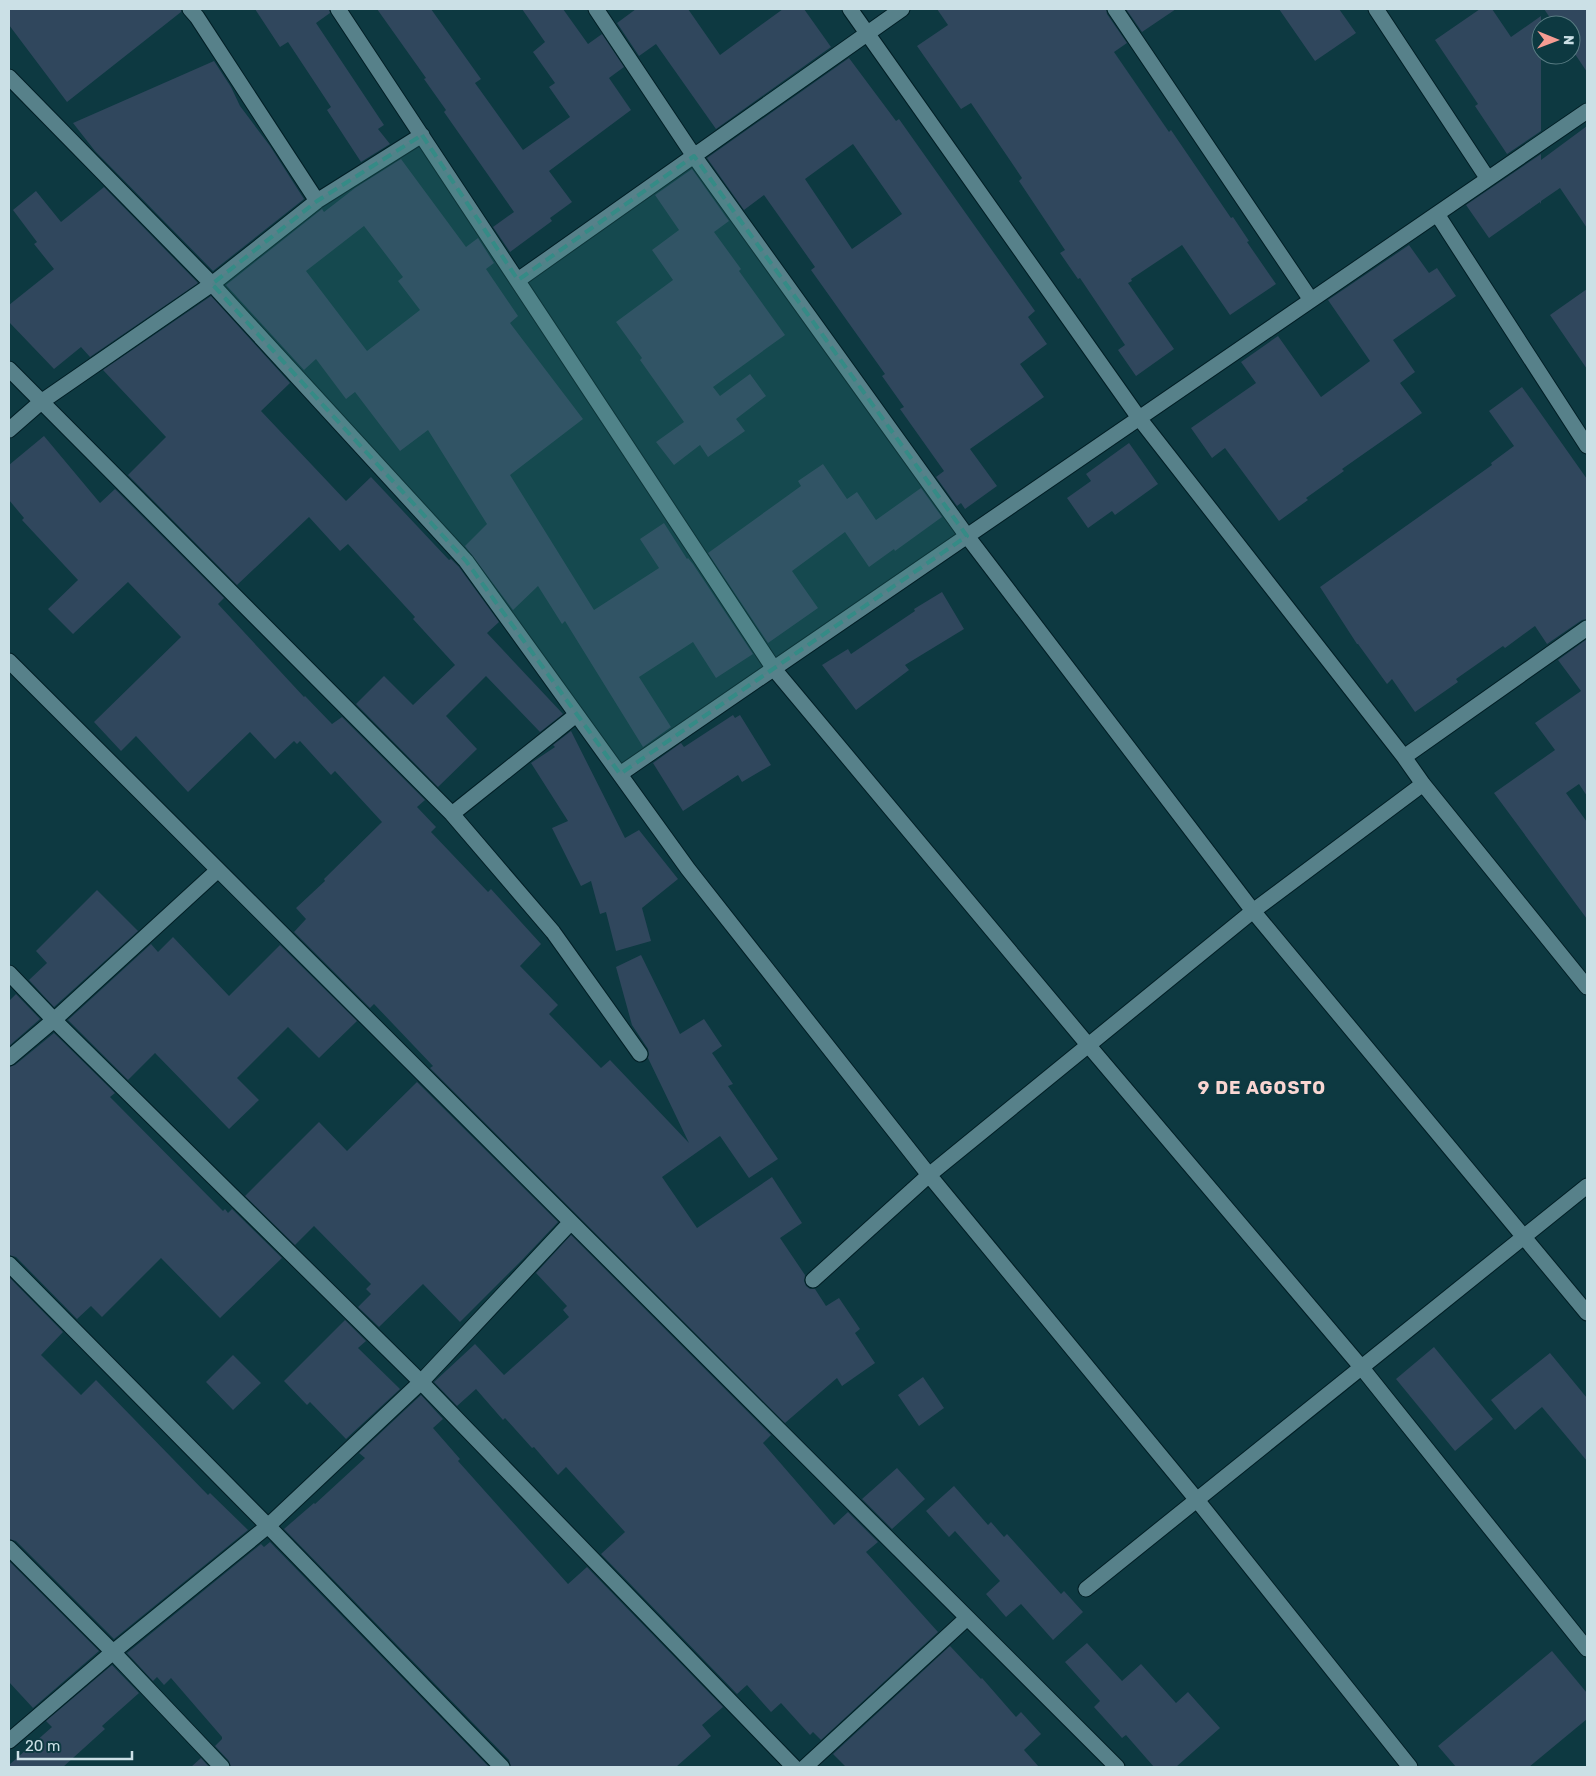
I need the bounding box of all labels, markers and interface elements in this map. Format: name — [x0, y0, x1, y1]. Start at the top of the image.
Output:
north arrow — [1531, 15, 1581, 65]
text: N — [1560, 35, 1577, 45]
district label: 9 DE AGOSTO — [1198, 1077, 1326, 1099]
scale bar — [18, 1728, 131, 1760]
text: 20 m — [25, 1737, 60, 1755]

